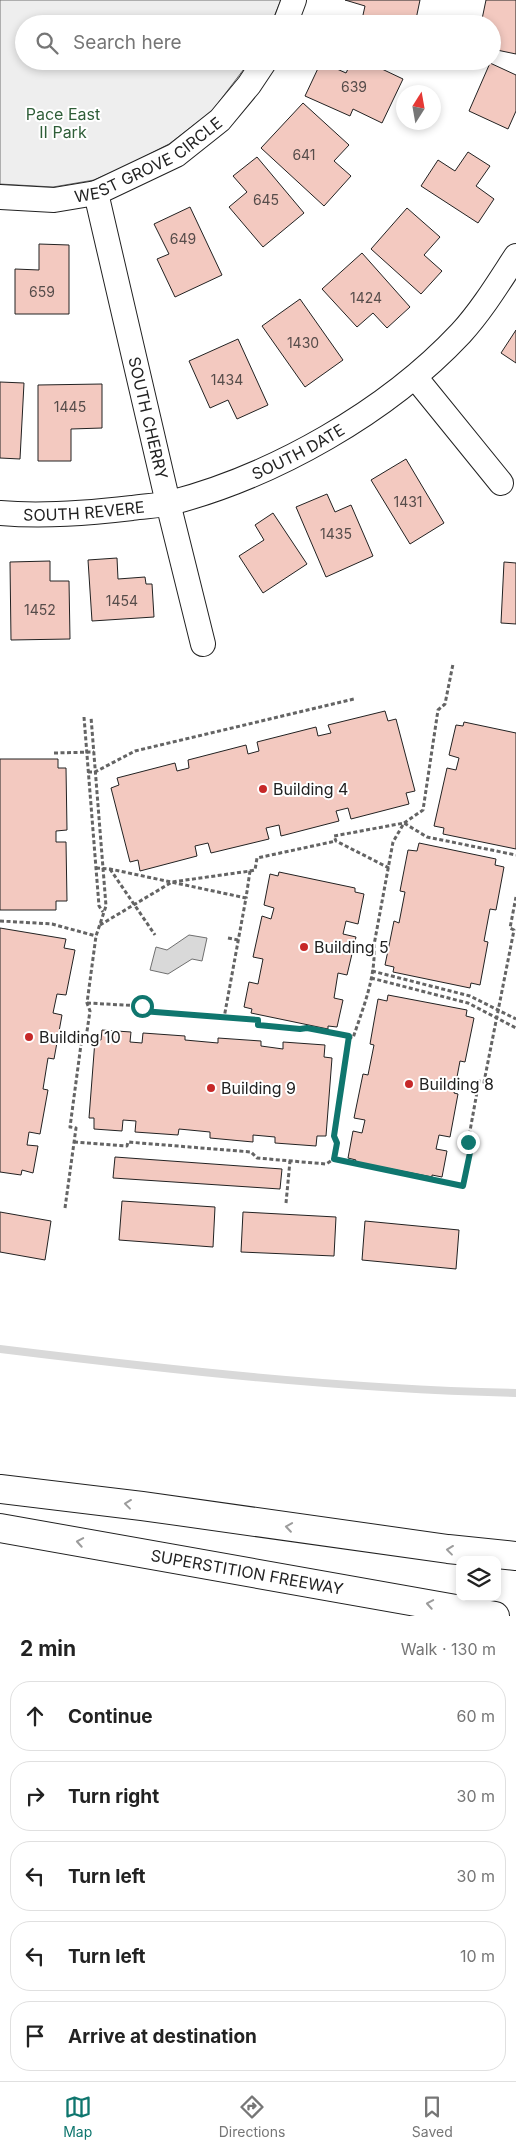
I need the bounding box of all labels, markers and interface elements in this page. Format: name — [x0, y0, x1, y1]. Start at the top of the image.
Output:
search box — [15, 15, 501, 70]
icon: search — [33, 29, 61, 57]
text: Search here — [73, 31, 182, 54]
house number: 639 — [341, 78, 367, 95]
north arrow — [396, 85, 441, 130]
park label: Pace East II Park — [26, 104, 100, 142]
street label: WEST GROVE CIRCLE — [73, 112, 226, 206]
house number: 641 — [292, 146, 316, 163]
house number: 645 — [253, 191, 279, 208]
house number: 649 — [170, 230, 196, 247]
house number: 659 — [29, 283, 55, 300]
house number: 1424 — [350, 289, 382, 306]
house number: 1430 — [287, 334, 319, 351]
street label: SOUTH CHERRY — [124, 355, 172, 481]
house number: 1434 — [211, 371, 243, 388]
house number: 1445 — [54, 398, 86, 415]
street label: SOUTH DATE — [249, 419, 348, 484]
house number: 1431 — [393, 493, 423, 510]
street label: SOUTH REVERE — [23, 497, 146, 525]
house number: 1435 — [320, 525, 352, 542]
house number: 1454 — [106, 592, 138, 609]
house number: 1452 — [24, 601, 56, 618]
place label: Building 4 — [273, 779, 348, 799]
marker: Building 4 — [257, 783, 269, 795]
place label: Building 5 — [314, 937, 389, 957]
marker: Building 5 — [298, 941, 310, 953]
route start — [131, 995, 154, 1018]
place label: Building 10 — [39, 1027, 121, 1047]
marker: Building 10 — [23, 1031, 35, 1043]
place label: Building 8 — [419, 1074, 494, 1094]
place label: Building 9 — [221, 1078, 296, 1098]
marker: Building 8 — [403, 1078, 415, 1090]
marker: Building 9 — [205, 1082, 217, 1094]
route end — [457, 1131, 480, 1154]
one-way arrow — [124, 1499, 132, 1510]
one-way arrow — [285, 1522, 293, 1533]
one-way arrow — [76, 1537, 85, 1547]
street label: SUPERSTITION FREEWAY — [149, 1545, 345, 1599]
one-way arrow — [446, 1545, 454, 1556]
map controls — [456, 1556, 501, 1601]
button: layers — [456, 1556, 501, 1601]
one-way arrow — [425, 1600, 434, 1610]
text: 2 min — [20, 1636, 76, 1661]
text: Walk · 130 m — [401, 1639, 496, 1659]
icon: ahead — [21, 1702, 49, 1730]
text: Continue — [68, 1705, 153, 1728]
text: 60 m — [456, 1706, 495, 1726]
icon: right — [21, 1782, 49, 1810]
text: Turn right — [68, 1785, 159, 1808]
text: 30 m — [457, 1786, 495, 1806]
icon: left — [21, 1862, 49, 1890]
text: Turn left — [68, 1865, 146, 1888]
text: 30 m — [457, 1866, 495, 1886]
icon: left — [21, 1942, 49, 1970]
text: Turn left — [68, 1945, 146, 1968]
text: 10 m — [460, 1946, 495, 1966]
icon: arrive — [21, 2022, 49, 2050]
text: Arrive at destination — [68, 2025, 257, 2048]
tab: Map — [63, 2093, 92, 2140]
tab: Directions — [219, 2093, 285, 2140]
tab: Saved — [412, 2093, 453, 2140]

